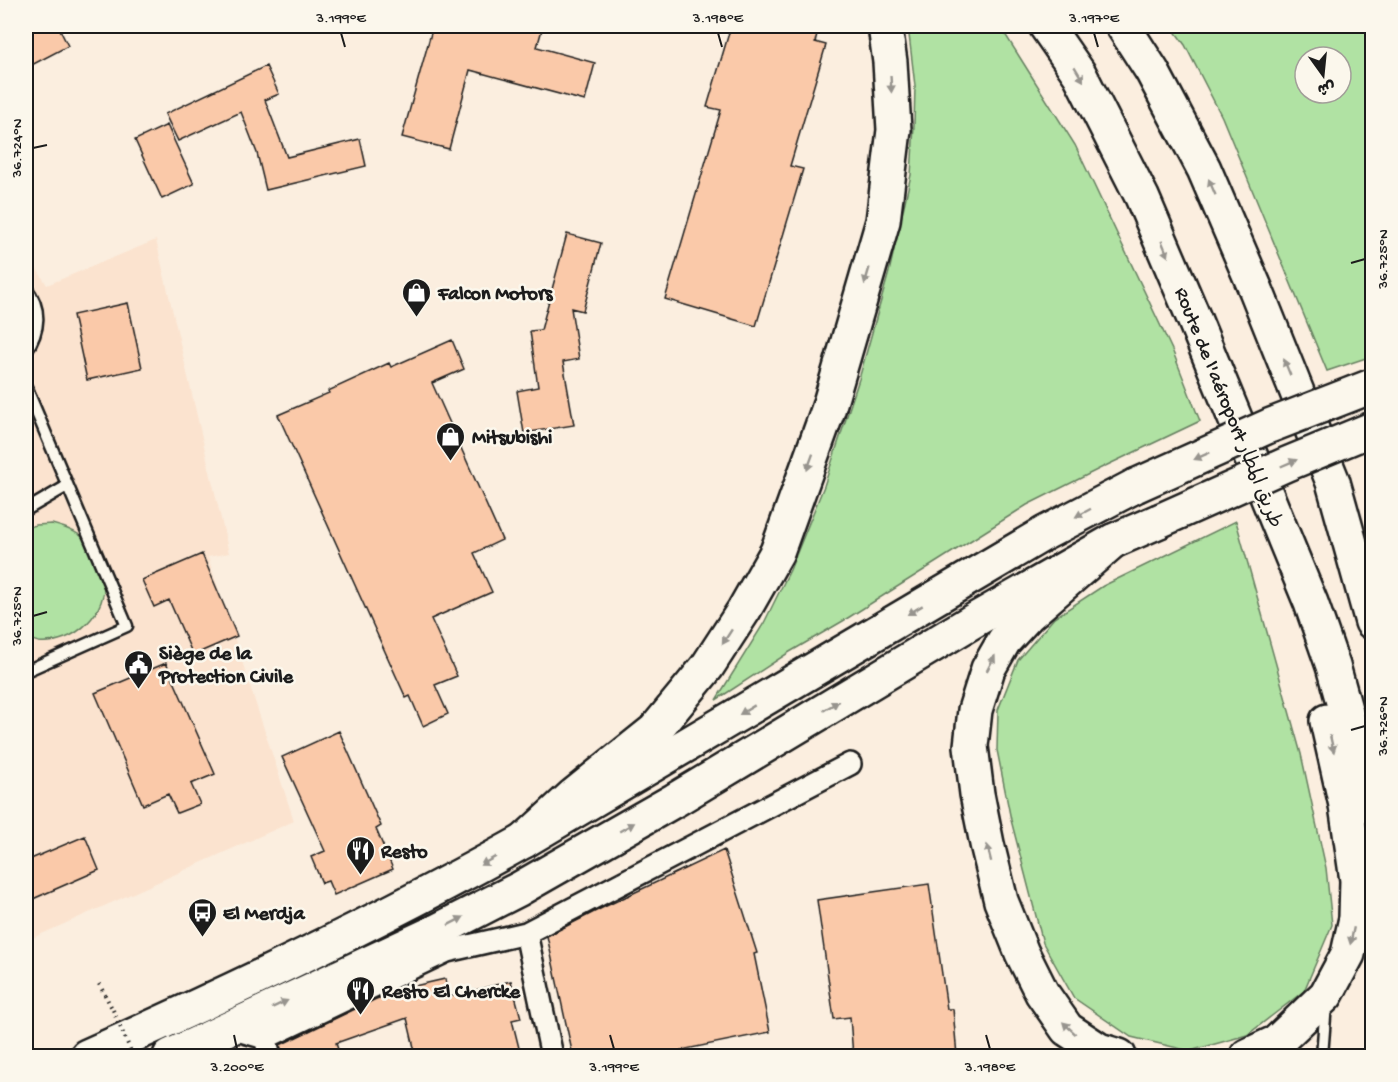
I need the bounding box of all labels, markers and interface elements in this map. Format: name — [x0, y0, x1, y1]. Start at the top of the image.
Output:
text: 3.199°E — [315, 10, 366, 28]
text: 3.198°E — [692, 10, 744, 28]
text: 3.197°E — [1068, 10, 1120, 28]
north arrow — [1293, 45, 1353, 105]
one-way arrow — [1074, 66, 1085, 82]
one-way arrow — [887, 74, 896, 93]
text: ش — [1315, 75, 1337, 98]
text: 36.724°N — [9, 118, 27, 178]
one-way arrow — [1207, 178, 1217, 196]
text: 36.725°N — [1375, 229, 1393, 290]
one-way arrow — [1160, 240, 1170, 258]
one-way arrow — [862, 267, 871, 285]
shop icon: Falcon Motors — [401, 276, 433, 318]
place label: Falcon Motors — [437, 284, 554, 307]
street label: Route de l'aéroport طريق المطار — [1168, 284, 1287, 532]
one-way arrow — [1282, 358, 1292, 376]
shop icon: Mitsubishi — [435, 420, 467, 462]
place label: Mitsubishi — [472, 428, 552, 451]
one-way arrow — [1193, 451, 1210, 460]
one-way arrow — [804, 453, 814, 471]
one-way arrow — [1281, 458, 1299, 468]
one-way arrow — [1075, 508, 1092, 518]
text: 36.725°N — [9, 586, 27, 647]
one-way arrow — [907, 605, 923, 616]
one-way arrow — [721, 629, 732, 646]
place label: Siège de la Protection Civile — [158, 644, 294, 690]
public building icon: Siège de la Protection Civile — [122, 648, 154, 690]
one-way arrow — [986, 654, 996, 672]
text: 36.726°N — [1375, 696, 1393, 757]
one-way arrow — [823, 701, 839, 712]
one-way arrow — [739, 705, 755, 716]
one-way arrow — [1328, 734, 1337, 753]
one-way arrow — [619, 822, 636, 832]
restaurant icon: Resto — [344, 834, 376, 876]
place label: Resto — [380, 842, 428, 865]
one-way arrow — [983, 844, 993, 863]
one-way arrow — [480, 856, 496, 867]
bus stop icon: El Merdja — [186, 896, 218, 938]
place label: El Merdja — [223, 904, 305, 927]
one-way arrow — [448, 916, 465, 926]
one-way arrow — [1347, 927, 1356, 946]
restaurant icon: Resto El Chercke — [345, 974, 377, 1016]
place label: Resto El Chercke — [381, 982, 521, 1005]
one-way arrow — [271, 1000, 288, 1009]
one-way arrow — [1062, 1021, 1077, 1035]
text: 3.200°E — [210, 1059, 264, 1077]
text: 3.199°E — [588, 1059, 639, 1077]
text: 3.198°E — [964, 1059, 1016, 1077]

